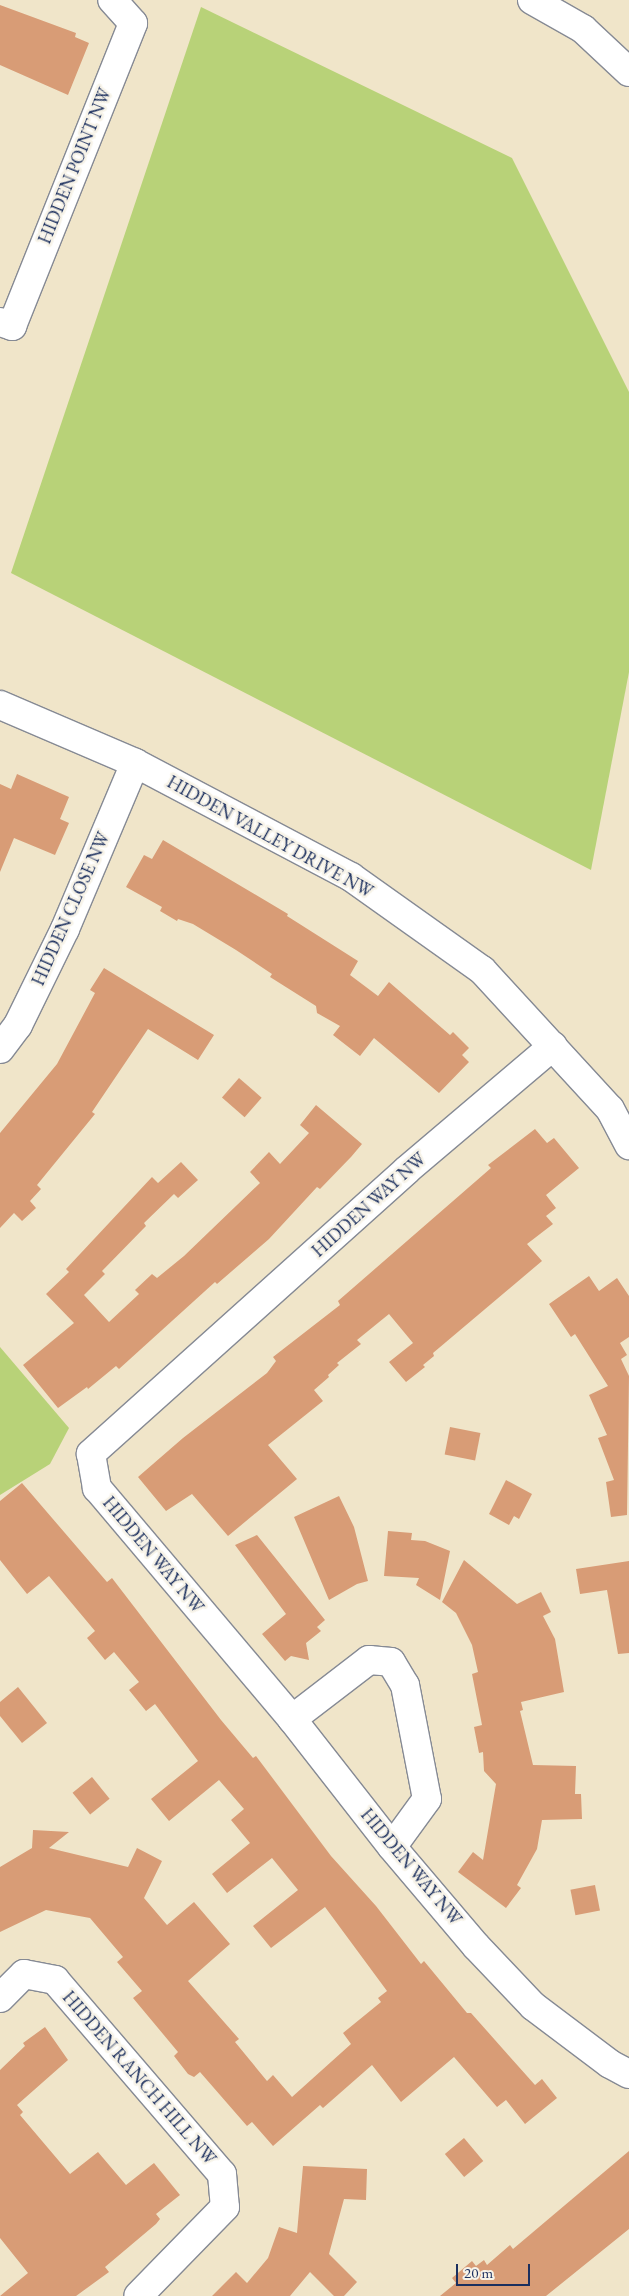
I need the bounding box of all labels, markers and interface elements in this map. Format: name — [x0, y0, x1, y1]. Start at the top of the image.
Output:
street label: HIDDEN POINT NW — [34, 85, 116, 247]
street label: HIDDEN VALLEY DRIVE NW — [163, 771, 377, 903]
street label: HIDDEN CLOSE NW — [27, 829, 115, 989]
street label: HIDDEN WAY NW — [308, 1148, 430, 1262]
street label: HIDDEN WAY NW — [98, 1492, 208, 1618]
street label: HIDDEN WAY NW — [356, 1804, 466, 1930]
street label: HIDDEN RANCH HILL NW — [58, 1987, 220, 2169]
scale bar — [459, 2254, 533, 2286]
text: 20 m — [464, 2263, 493, 2282]

